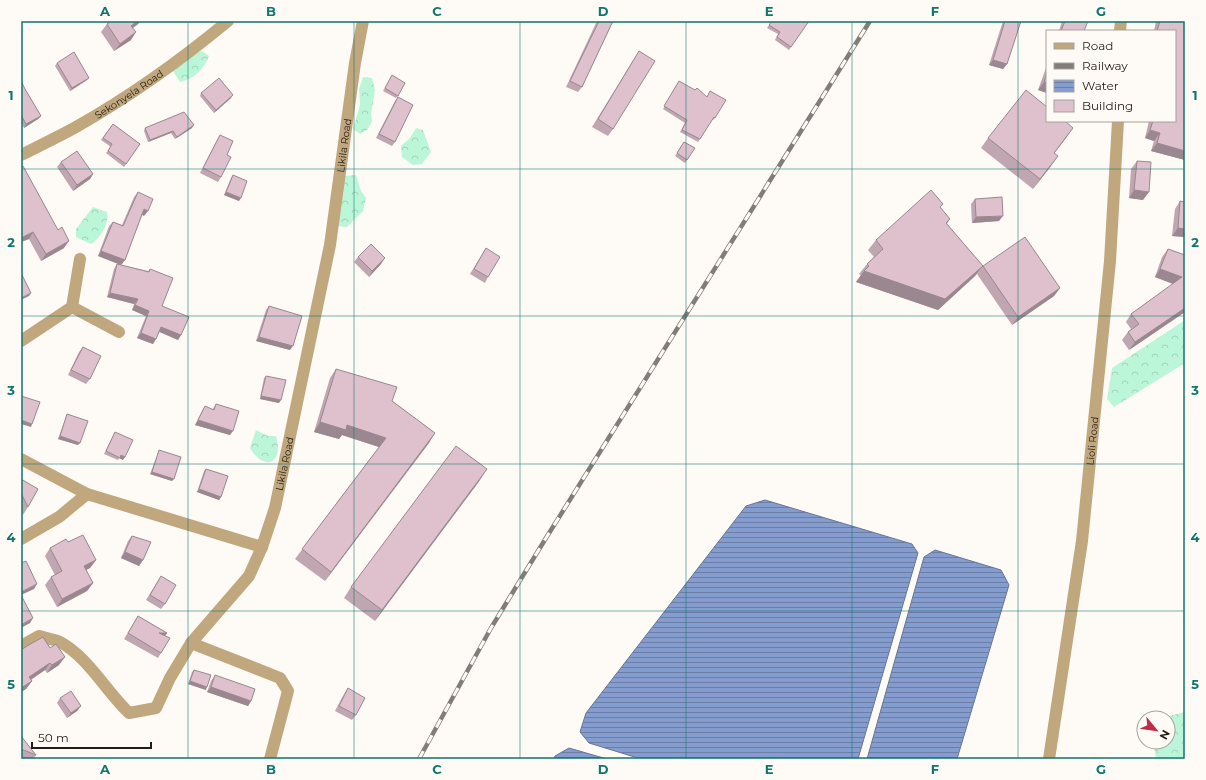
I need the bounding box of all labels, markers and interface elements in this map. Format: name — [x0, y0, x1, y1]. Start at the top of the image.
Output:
text: A — [99, 3, 111, 19]
text: B — [266, 3, 276, 19]
text: C — [432, 3, 442, 19]
text: D — [598, 3, 609, 19]
text: E — [765, 3, 774, 19]
text: F — [931, 3, 939, 19]
text: G — [1096, 3, 1106, 19]
legend — [1046, 30, 1176, 122]
text: Road — [1082, 38, 1113, 53]
text: Railway — [1082, 58, 1128, 73]
street label: Sekonyela Road — [92, 67, 166, 121]
text: Water — [1082, 78, 1119, 93]
text: 1 — [8, 87, 14, 103]
text: 1 — [1192, 87, 1198, 103]
text: Building — [1082, 98, 1133, 113]
street label: Likila Road — [334, 117, 354, 173]
text: 2 — [7, 234, 15, 250]
text: 2 — [1191, 234, 1199, 250]
text: 3 — [6, 382, 15, 398]
text: 3 — [1190, 382, 1199, 398]
street label: Lioli Road — [1083, 416, 1101, 466]
street label: Likila Road — [272, 436, 296, 492]
text: 4 — [7, 529, 16, 545]
text: 4 — [1191, 529, 1200, 545]
text: 5 — [7, 676, 15, 692]
text: 5 — [1191, 676, 1199, 692]
north arrow — [1136, 710, 1176, 750]
scale bar — [32, 724, 151, 750]
text: N — [1156, 728, 1173, 742]
text: 50 m — [38, 730, 69, 745]
text: A — [99, 761, 111, 777]
text: B — [266, 761, 276, 777]
text: C — [432, 761, 442, 777]
text: D — [598, 761, 609, 777]
text: E — [765, 761, 774, 777]
text: F — [931, 761, 939, 777]
text: G — [1096, 761, 1106, 777]

